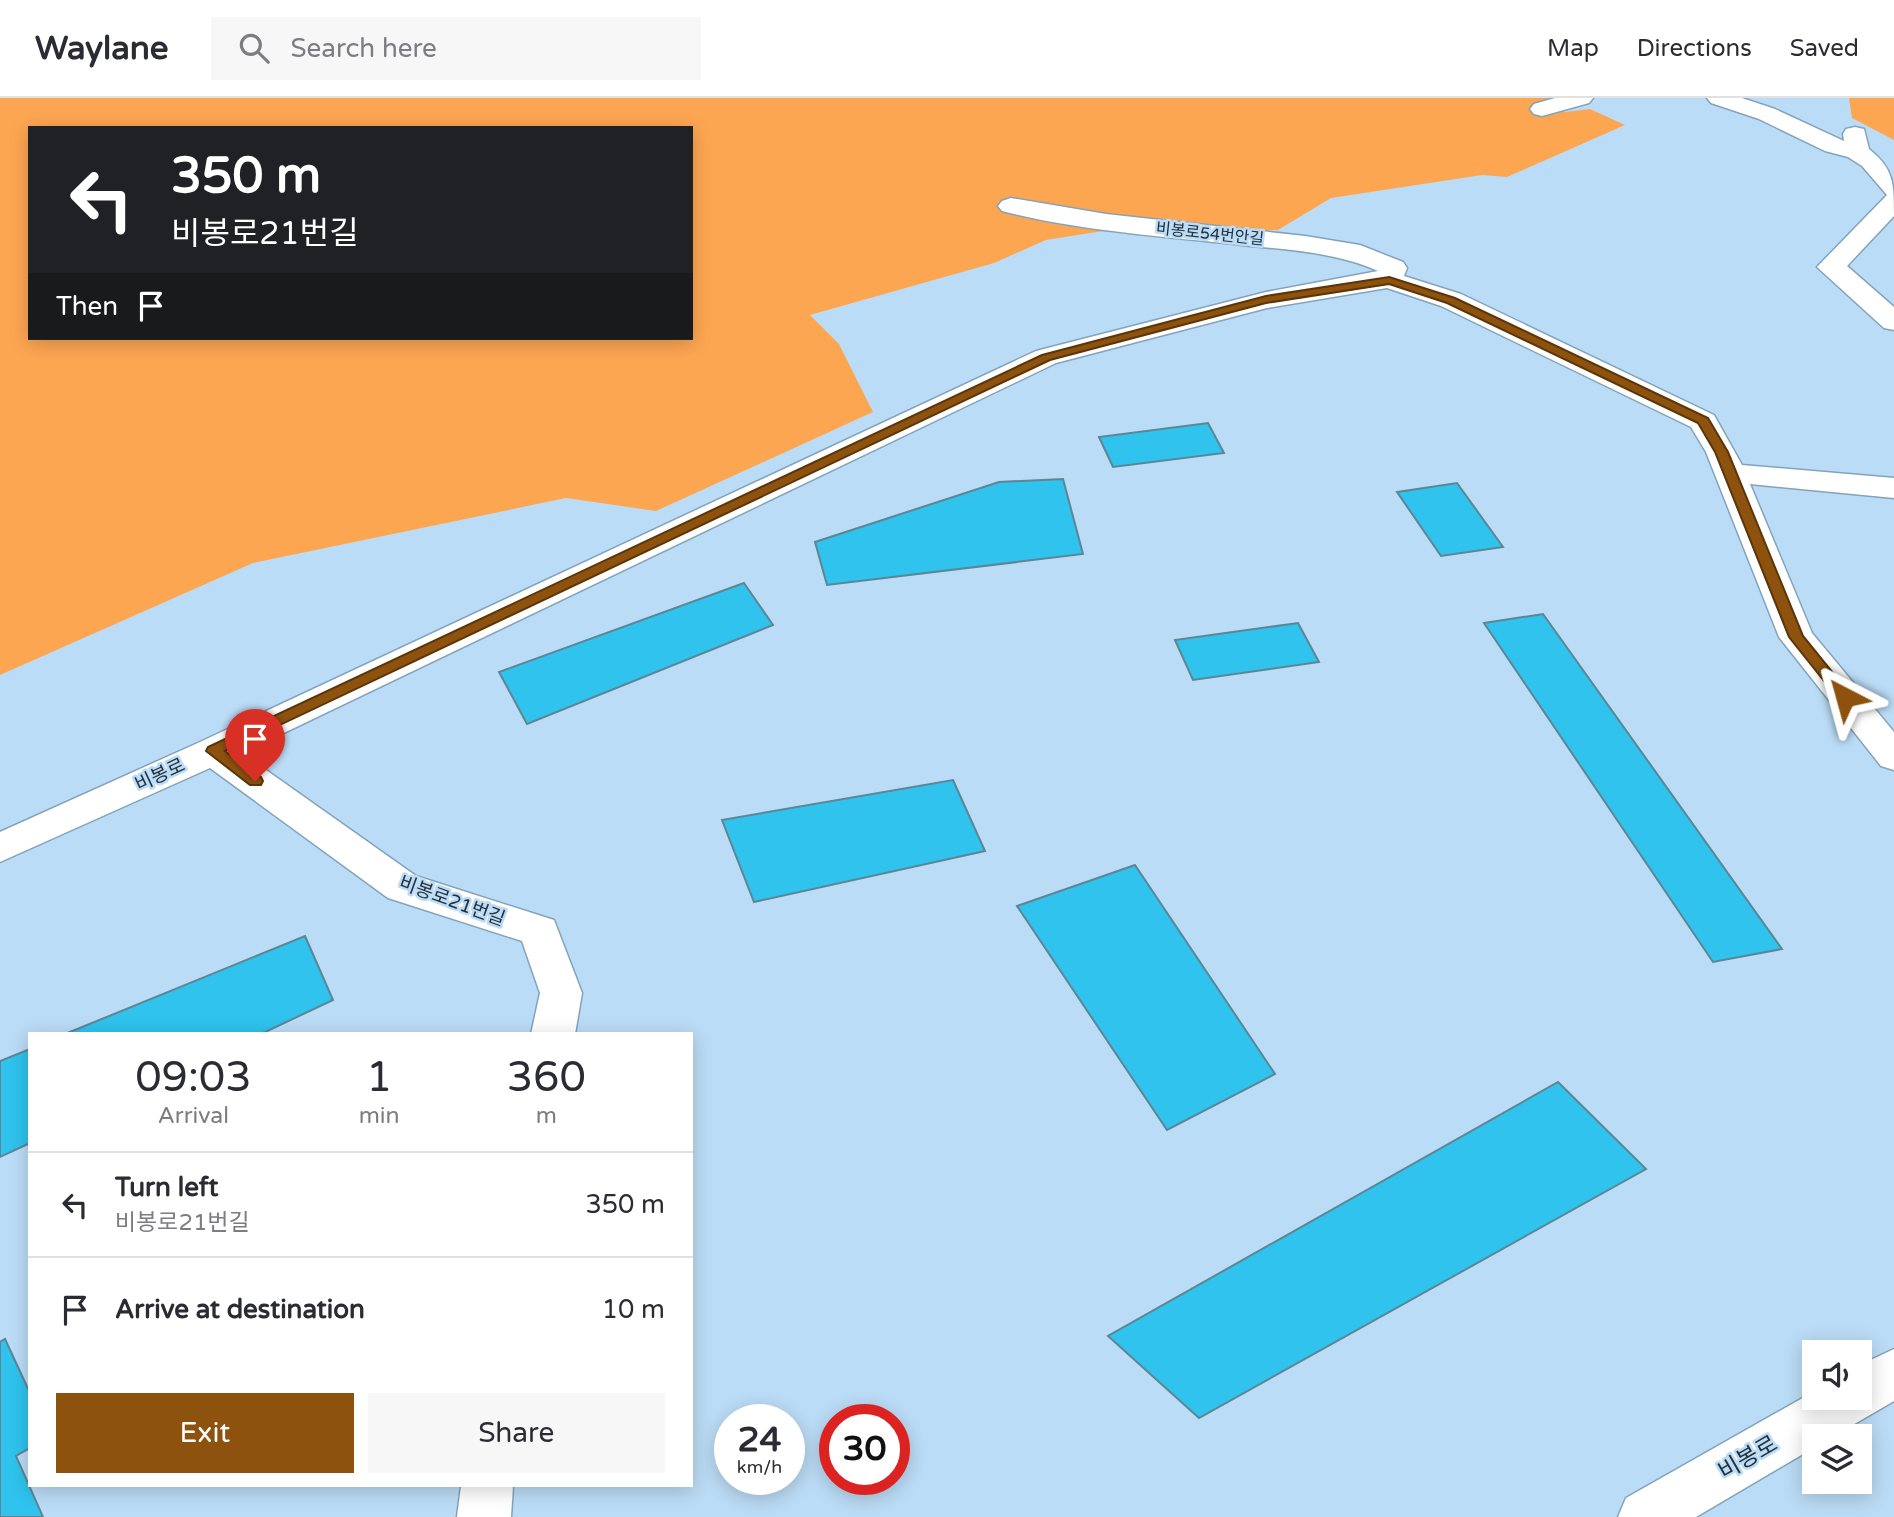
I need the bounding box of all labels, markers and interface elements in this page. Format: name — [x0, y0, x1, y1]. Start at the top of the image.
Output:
search box — [211, 17, 701, 80]
text: Waylane — [35, 29, 169, 68]
icon: search — [235, 29, 273, 67]
text: Search here — [291, 33, 437, 64]
text: Map — [1547, 34, 1599, 63]
text: Directions — [1637, 34, 1752, 63]
text: Saved — [1790, 34, 1859, 63]
text: 350 m — [171, 147, 321, 206]
icon: left — [56, 154, 147, 245]
text: 비봉로21번길 — [171, 215, 358, 253]
street label: 비봉로54번안길 — [1155, 218, 1265, 250]
icon: arrive — [132, 287, 170, 325]
text: Then — [56, 291, 118, 322]
position arrow — [1808, 660, 1882, 734]
pin — [225, 709, 285, 781]
icon: arrive — [236, 720, 274, 758]
street label: 비봉로 — [132, 754, 188, 796]
street label: 비봉로21번길 — [396, 872, 508, 930]
text: 09:03 — [135, 1052, 252, 1103]
text: 1 — [366, 1052, 392, 1103]
text: 360 — [507, 1052, 586, 1103]
text: Arrival — [158, 1102, 229, 1130]
text: min — [359, 1102, 400, 1130]
text: m — [536, 1102, 557, 1130]
text: Turn left — [115, 1172, 218, 1203]
icon: left — [56, 1186, 94, 1224]
text: 350 m — [585, 1189, 665, 1220]
text: 비봉로21번길 — [115, 1209, 250, 1237]
icon: arrive — [56, 1291, 94, 1329]
text: Arrive at destination — [115, 1294, 365, 1325]
text: 10 m — [602, 1294, 665, 1325]
map controls — [1802, 1340, 1872, 1494]
button: sound — [1802, 1340, 1872, 1410]
button: Exit — [56, 1393, 354, 1473]
button: Share — [368, 1393, 665, 1473]
speed limit sign: 30 — [819, 1404, 910, 1495]
text: 24 — [738, 1419, 781, 1461]
button: layers — [1802, 1424, 1872, 1494]
street label: 비봉로 — [1714, 1430, 1782, 1486]
text: km/h — [737, 1456, 782, 1478]

